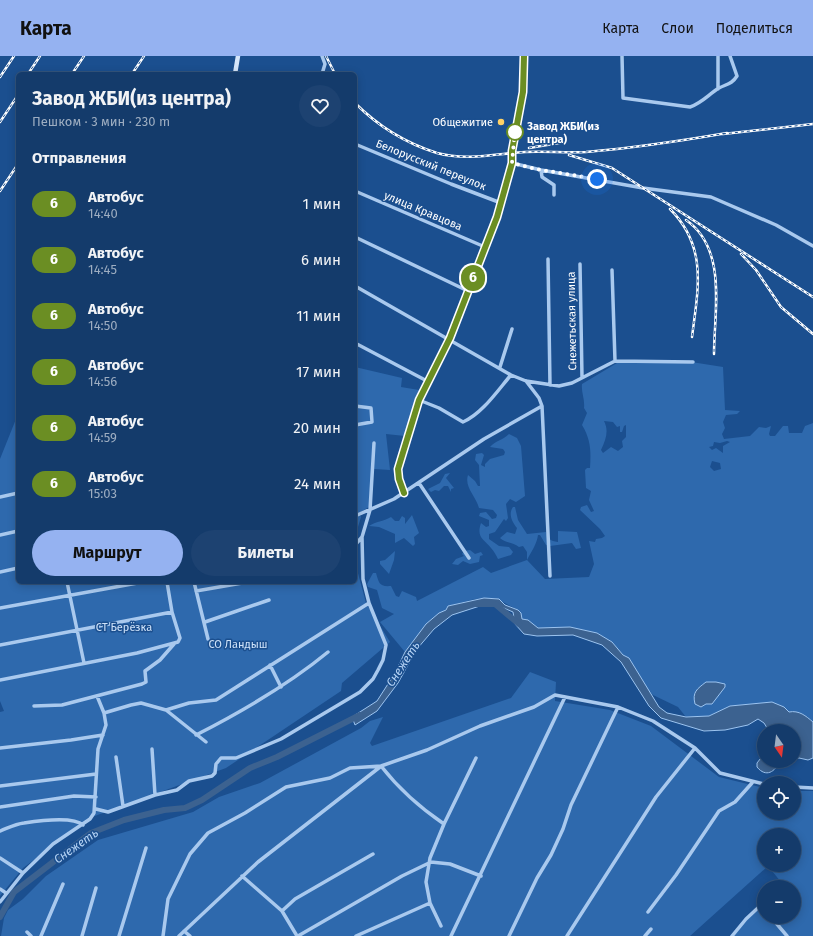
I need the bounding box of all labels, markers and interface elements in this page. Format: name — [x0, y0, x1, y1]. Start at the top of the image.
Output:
text: Карта — [20, 17, 72, 40]
text: Карта — [602, 20, 639, 37]
text: Слои — [661, 20, 694, 37]
text: Поделиться — [716, 20, 793, 37]
button: heart — [299, 85, 341, 127]
text: Завод ЖБИ(из центра) — [32, 87, 231, 110]
text: Пешком · 3 мин · 230 m — [32, 114, 170, 129]
place label: Общежитие — [432, 116, 493, 129]
marker: Общежитие — [496, 117, 506, 127]
place label: Завод ЖБИ(из центра) — [526, 120, 600, 146]
marker: Завод ЖБИ(из центра) — [506, 123, 524, 141]
street label: Белорусский переулок — [374, 137, 488, 193]
text: Отправления — [32, 149, 126, 167]
your location — [587, 169, 607, 189]
text: Автобус — [88, 188, 144, 206]
street label: улица Кравцова — [382, 189, 464, 233]
text: 6 — [50, 195, 58, 212]
text: 1 мин — [303, 195, 341, 213]
text: 14:40 — [88, 206, 118, 221]
text: Автобус — [88, 244, 144, 262]
text: 6 — [50, 251, 58, 268]
text: 6 мин — [301, 251, 341, 269]
text: 14:45 — [88, 262, 117, 277]
line badge: 6 — [460, 265, 486, 291]
text: 6 — [469, 269, 477, 286]
street label: Снежетьская улица — [565, 271, 579, 371]
text: Автобус — [88, 300, 144, 318]
text: 6 — [50, 307, 58, 324]
text: 11 мин — [296, 307, 341, 325]
text: 14:50 — [88, 318, 117, 333]
text: Автобус — [88, 356, 144, 374]
text: 6 — [50, 363, 58, 380]
text: 17 мин — [296, 363, 341, 381]
text: 14:56 — [88, 374, 117, 389]
text: Автобус — [88, 412, 144, 430]
text: 6 — [50, 419, 58, 436]
text: 20 мин — [293, 419, 341, 437]
text: 14:59 — [88, 430, 117, 445]
text: Автобус — [88, 468, 144, 486]
text: 6 — [50, 475, 58, 492]
text: 24 мин — [294, 475, 341, 493]
text: 15:03 — [88, 486, 117, 501]
button: Маршрут — [32, 530, 183, 576]
button: Билеты — [191, 530, 341, 576]
park label: СТ Берёзка — [96, 621, 152, 634]
park label: СО Ландыш — [208, 638, 268, 651]
water label: Снежеть — [383, 639, 423, 689]
north arrow — [757, 724, 801, 768]
map controls — [757, 724, 801, 924]
button: locate — [757, 776, 801, 820]
water label: Снежеть — [51, 826, 101, 866]
button: + — [757, 828, 801, 872]
button: − — [757, 880, 801, 924]

